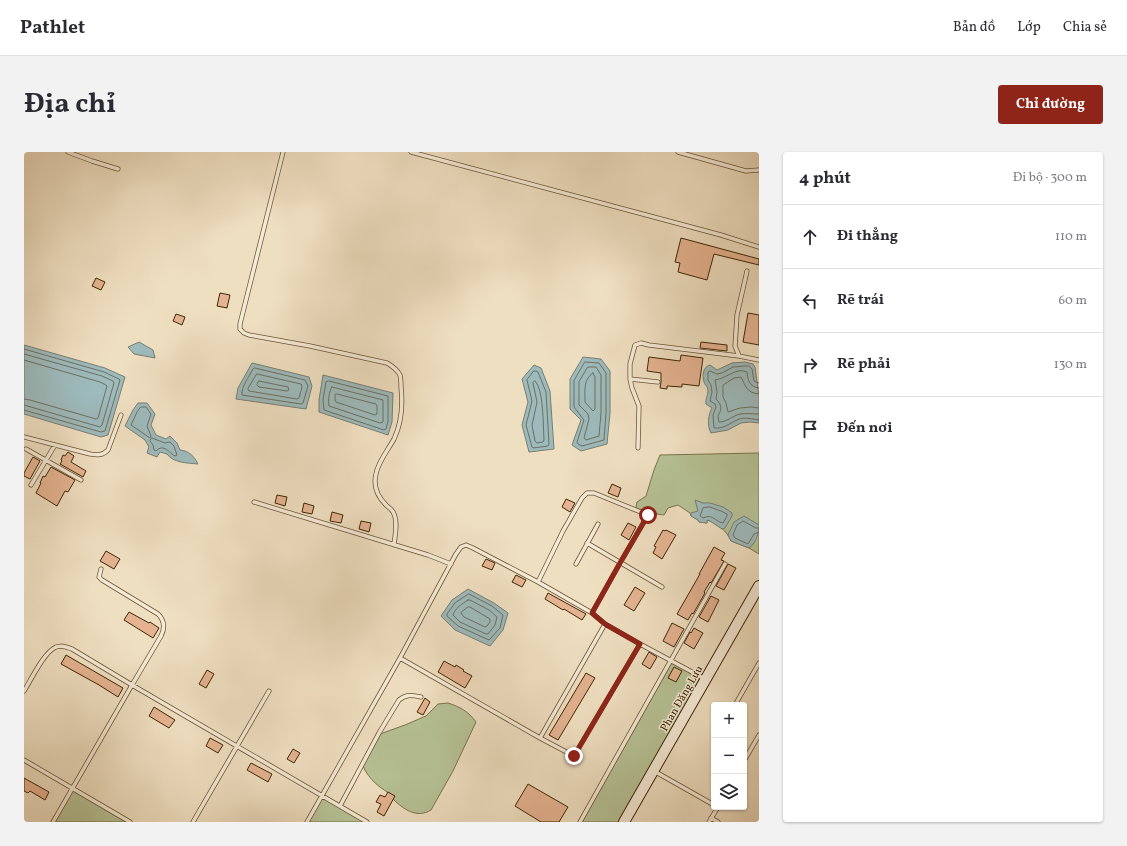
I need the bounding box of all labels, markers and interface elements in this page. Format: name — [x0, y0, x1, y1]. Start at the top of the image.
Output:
text: Pathlet — [20, 15, 85, 41]
text: Bản đồ — [953, 18, 995, 37]
text: Lớp — [1017, 18, 1041, 37]
text: Chia sẻ — [1063, 18, 1107, 37]
text: Địa chỉ — [24, 85, 116, 124]
button: Chỉ đường — [998, 85, 1103, 124]
text: 4 phút — [799, 167, 851, 190]
text: Đi bộ · 300 m — [1013, 169, 1087, 187]
icon: ahead — [799, 226, 821, 248]
text: Đi thẳng — [837, 226, 898, 247]
text: 110 m — [1055, 228, 1087, 246]
icon: left — [799, 290, 821, 312]
text: Rẽ trái — [837, 290, 884, 311]
text: 60 m — [1059, 292, 1087, 310]
icon: right — [799, 354, 821, 376]
text: Rẽ phải — [837, 354, 891, 375]
text: 130 m — [1054, 356, 1087, 374]
icon: arrive — [799, 418, 821, 440]
text: Đến nơi — [837, 418, 893, 439]
route start — [639, 506, 657, 524]
street label: Phan Đăng Lưu — [657, 663, 707, 734]
map controls — [711, 702, 747, 810]
button: + — [711, 702, 747, 738]
button: − — [711, 738, 747, 774]
route end — [565, 747, 583, 765]
button: layers — [711, 774, 747, 810]

